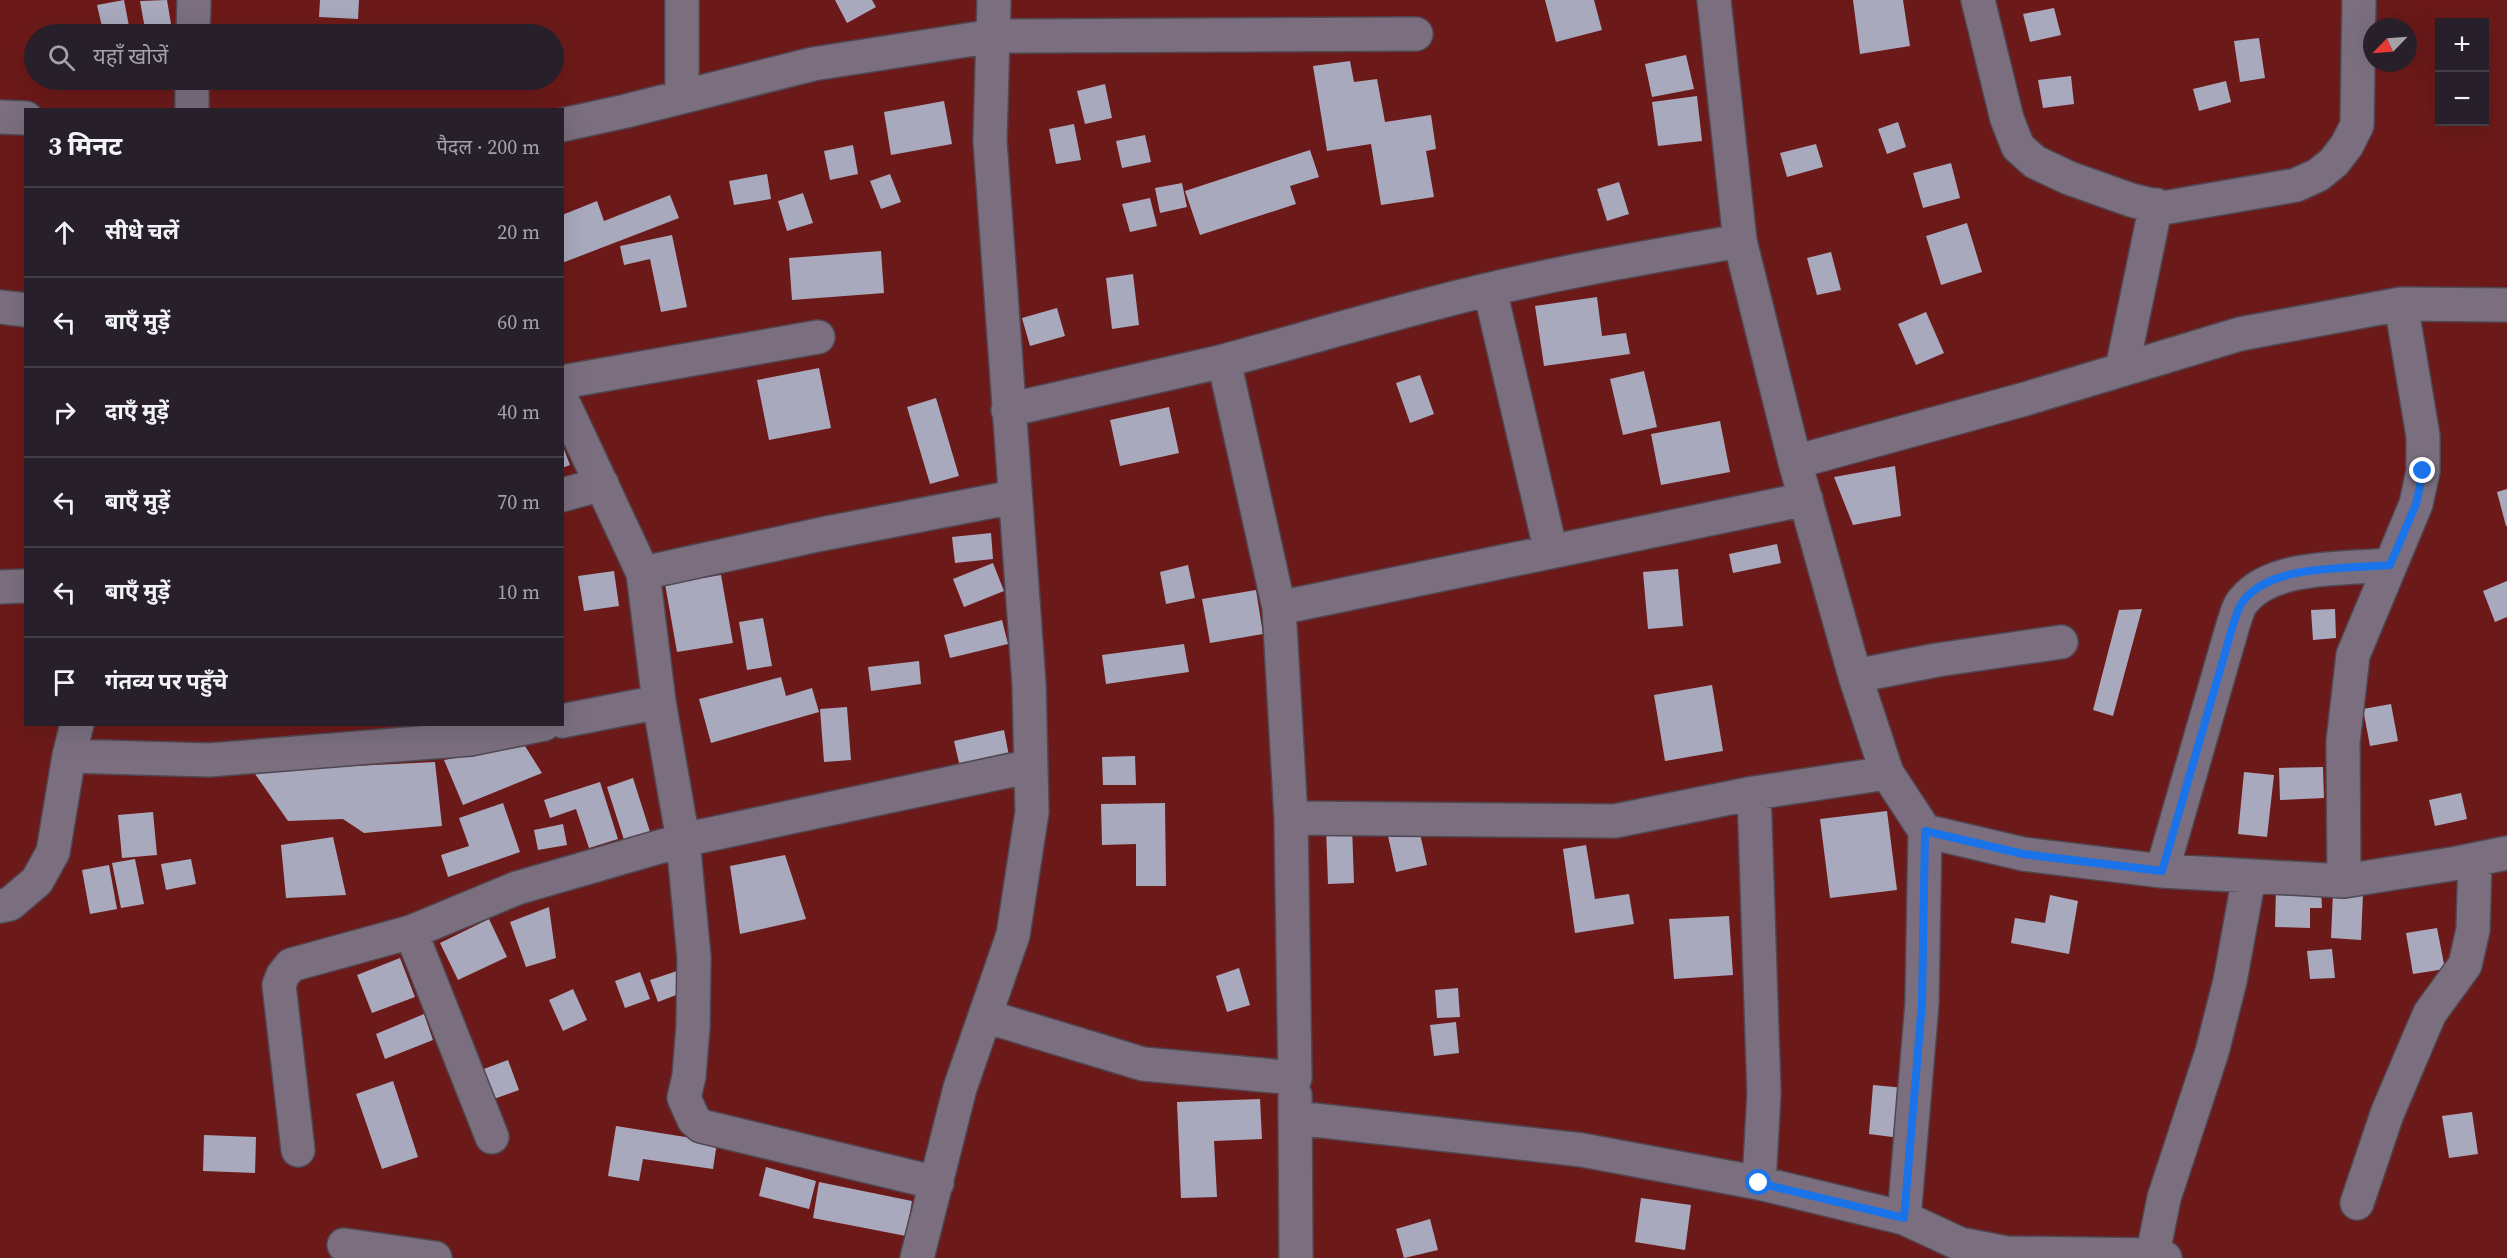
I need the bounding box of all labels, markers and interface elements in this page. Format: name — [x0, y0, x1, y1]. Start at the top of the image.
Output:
north arrow — [2363, 18, 2417, 72]
map controls — [2435, 18, 2489, 126]
button: + — [2435, 18, 2489, 72]
search box — [24, 24, 564, 90]
icon: search — [45, 41, 78, 74]
text: यहाँ खोजें — [93, 41, 168, 71]
button: − — [2435, 72, 2489, 126]
text: 3 मिनट — [48, 128, 122, 164]
text: पैदल · 200 m — [436, 133, 540, 161]
icon: ahead — [48, 216, 81, 249]
text: सीधे चलें — [105, 216, 179, 246]
text: 20 m — [497, 218, 540, 246]
icon: left — [48, 306, 81, 339]
text: बाएँ मुड़ें — [105, 306, 170, 336]
text: 60 m — [497, 308, 540, 336]
icon: right — [48, 396, 81, 429]
text: दाएँ मुड़ें — [105, 396, 169, 426]
text: 40 m — [497, 398, 540, 426]
route end — [2409, 457, 2435, 483]
icon: left — [48, 486, 81, 519]
text: बाएँ मुड़ें — [105, 486, 170, 516]
text: 70 m — [497, 488, 540, 516]
icon: left — [48, 576, 81, 609]
text: बाएँ मुड़ें — [105, 576, 170, 606]
text: 10 m — [497, 578, 540, 606]
icon: arrive — [48, 666, 81, 699]
text: गंतव्य पर पहुँचे — [105, 666, 228, 696]
route start — [1745, 1169, 1771, 1195]

